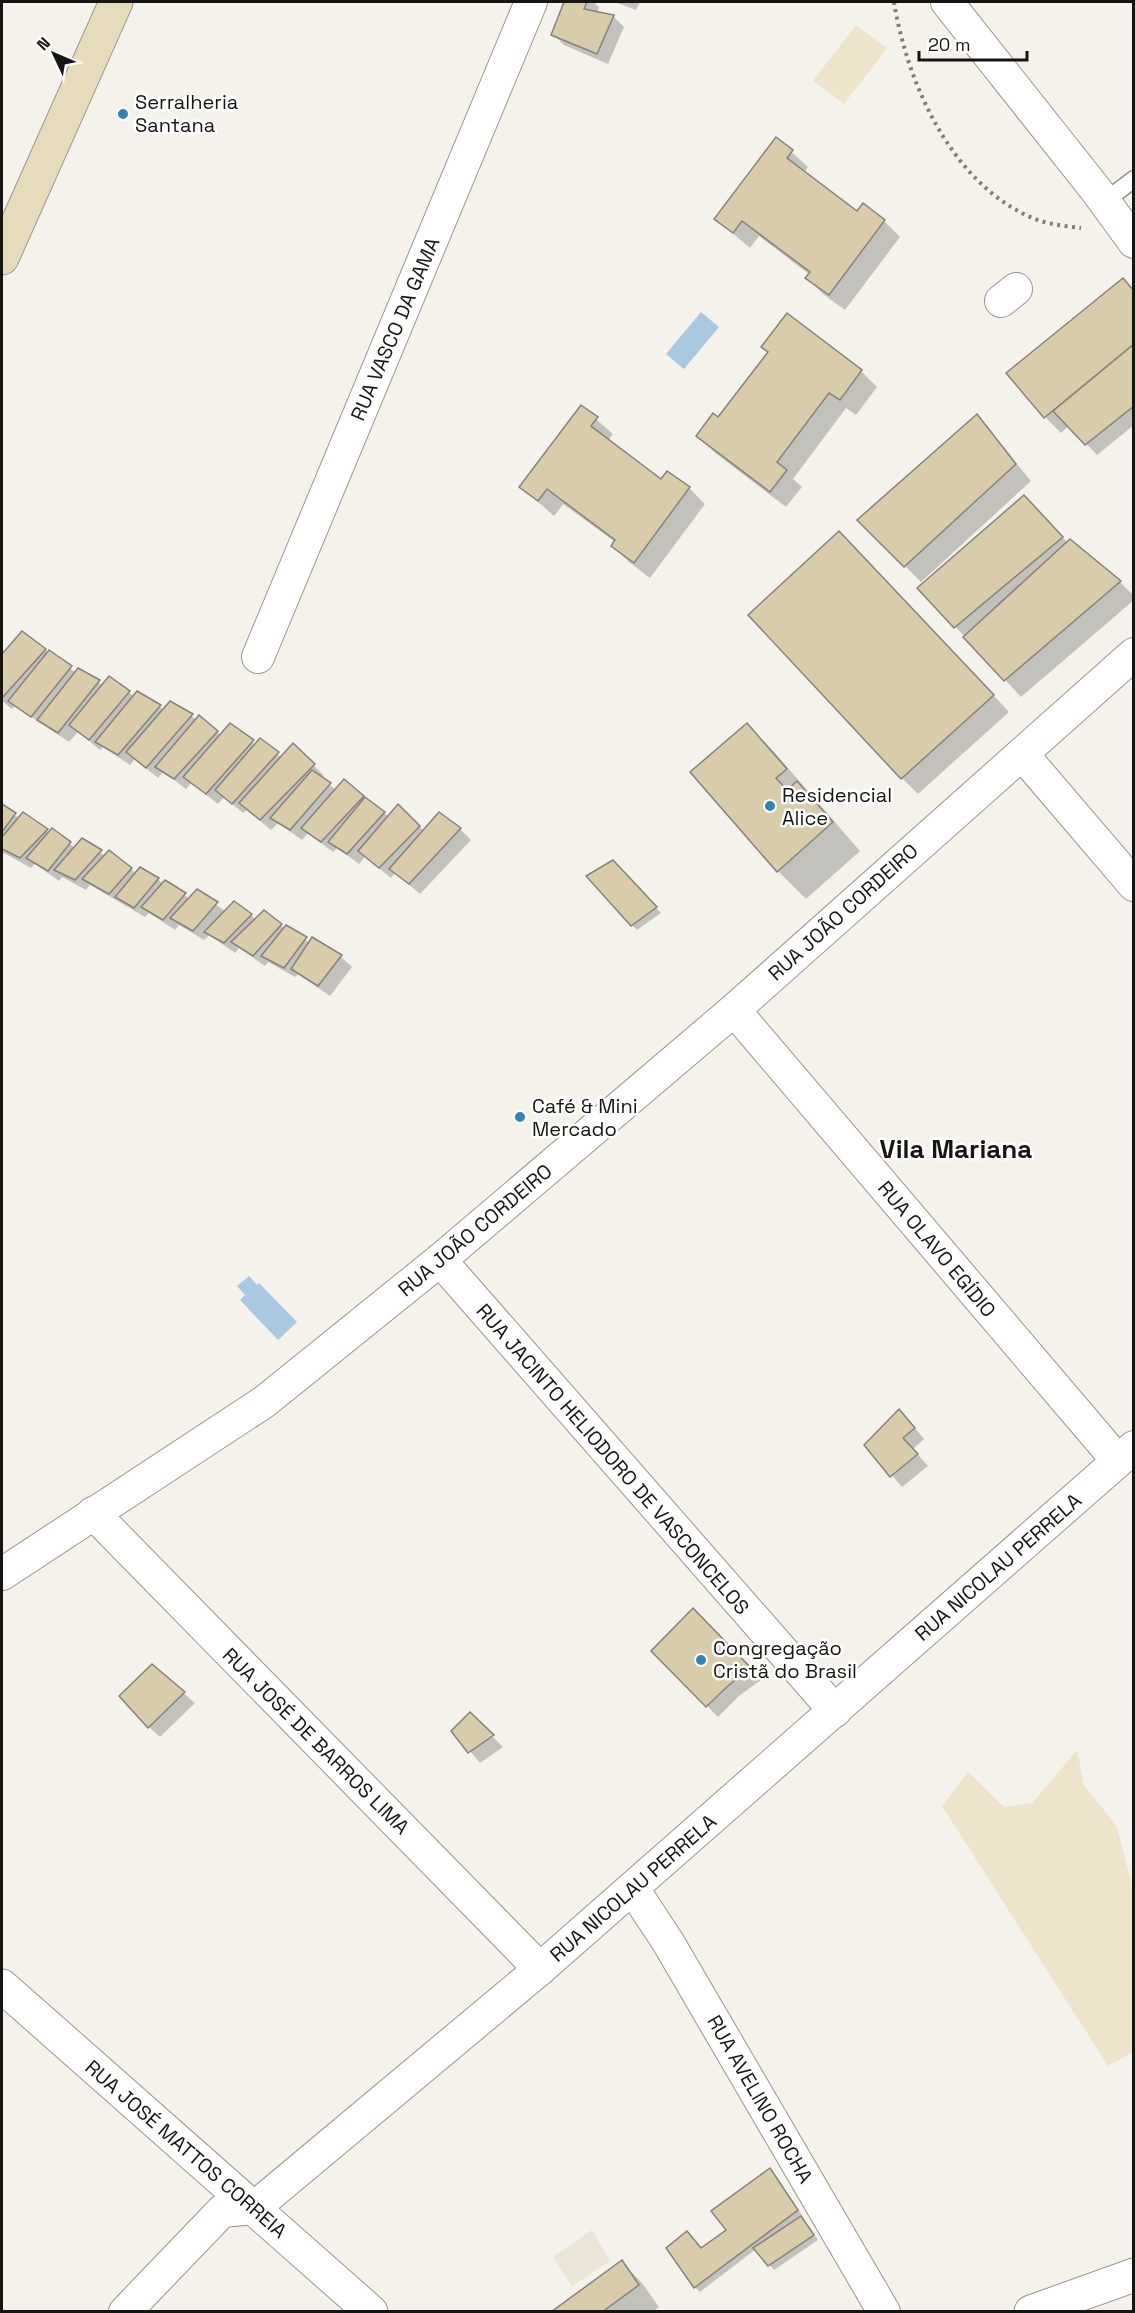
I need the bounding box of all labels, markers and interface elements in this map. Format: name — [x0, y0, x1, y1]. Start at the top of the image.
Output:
north arrow — [24, 24, 84, 84]
scale bar — [919, 24, 1027, 62]
text: N — [32, 33, 55, 55]
text: 20 m — [928, 33, 971, 56]
place label: Serralheria Santana — [135, 89, 238, 138]
marker: Serralheria Santana — [116, 107, 130, 121]
street label: RUA VASCO DA GAMA — [345, 233, 446, 425]
place label: Residencial Alice — [782, 782, 892, 831]
marker: Residencial Alice — [763, 799, 777, 813]
street label: RUA JOÃO CORDEIRO — [763, 838, 923, 986]
place label: Café & Mini Mercado — [532, 1093, 638, 1142]
marker: Café & Mini Mercado — [513, 1110, 527, 1124]
district label: Vila Mariana — [880, 1132, 1032, 1166]
street label: RUA JOÃO CORDEIRO — [393, 1158, 557, 1302]
street label: RUA OLAVO EGÍDIO — [872, 1175, 1002, 1323]
street label: RUA JACINTO HELIODORO DE VASCONCELOS — [471, 1298, 755, 1620]
street label: RUA NICOLAU PERRELA — [909, 1487, 1087, 1647]
place label: Congregação Cristã do Brasil — [713, 1635, 857, 1684]
street label: RUA JOSÉ DE BARROS LIMA — [217, 1642, 415, 1840]
marker: Congregação Cristã do Brasil — [694, 1653, 708, 1667]
street label: RUA NICOLAU PERRELA — [544, 1808, 722, 1968]
street label: RUA AVELINO ROCHA — [701, 2010, 819, 2188]
street label: RUA JOSÉ MATTOS CORREIA — [80, 2054, 293, 2244]

